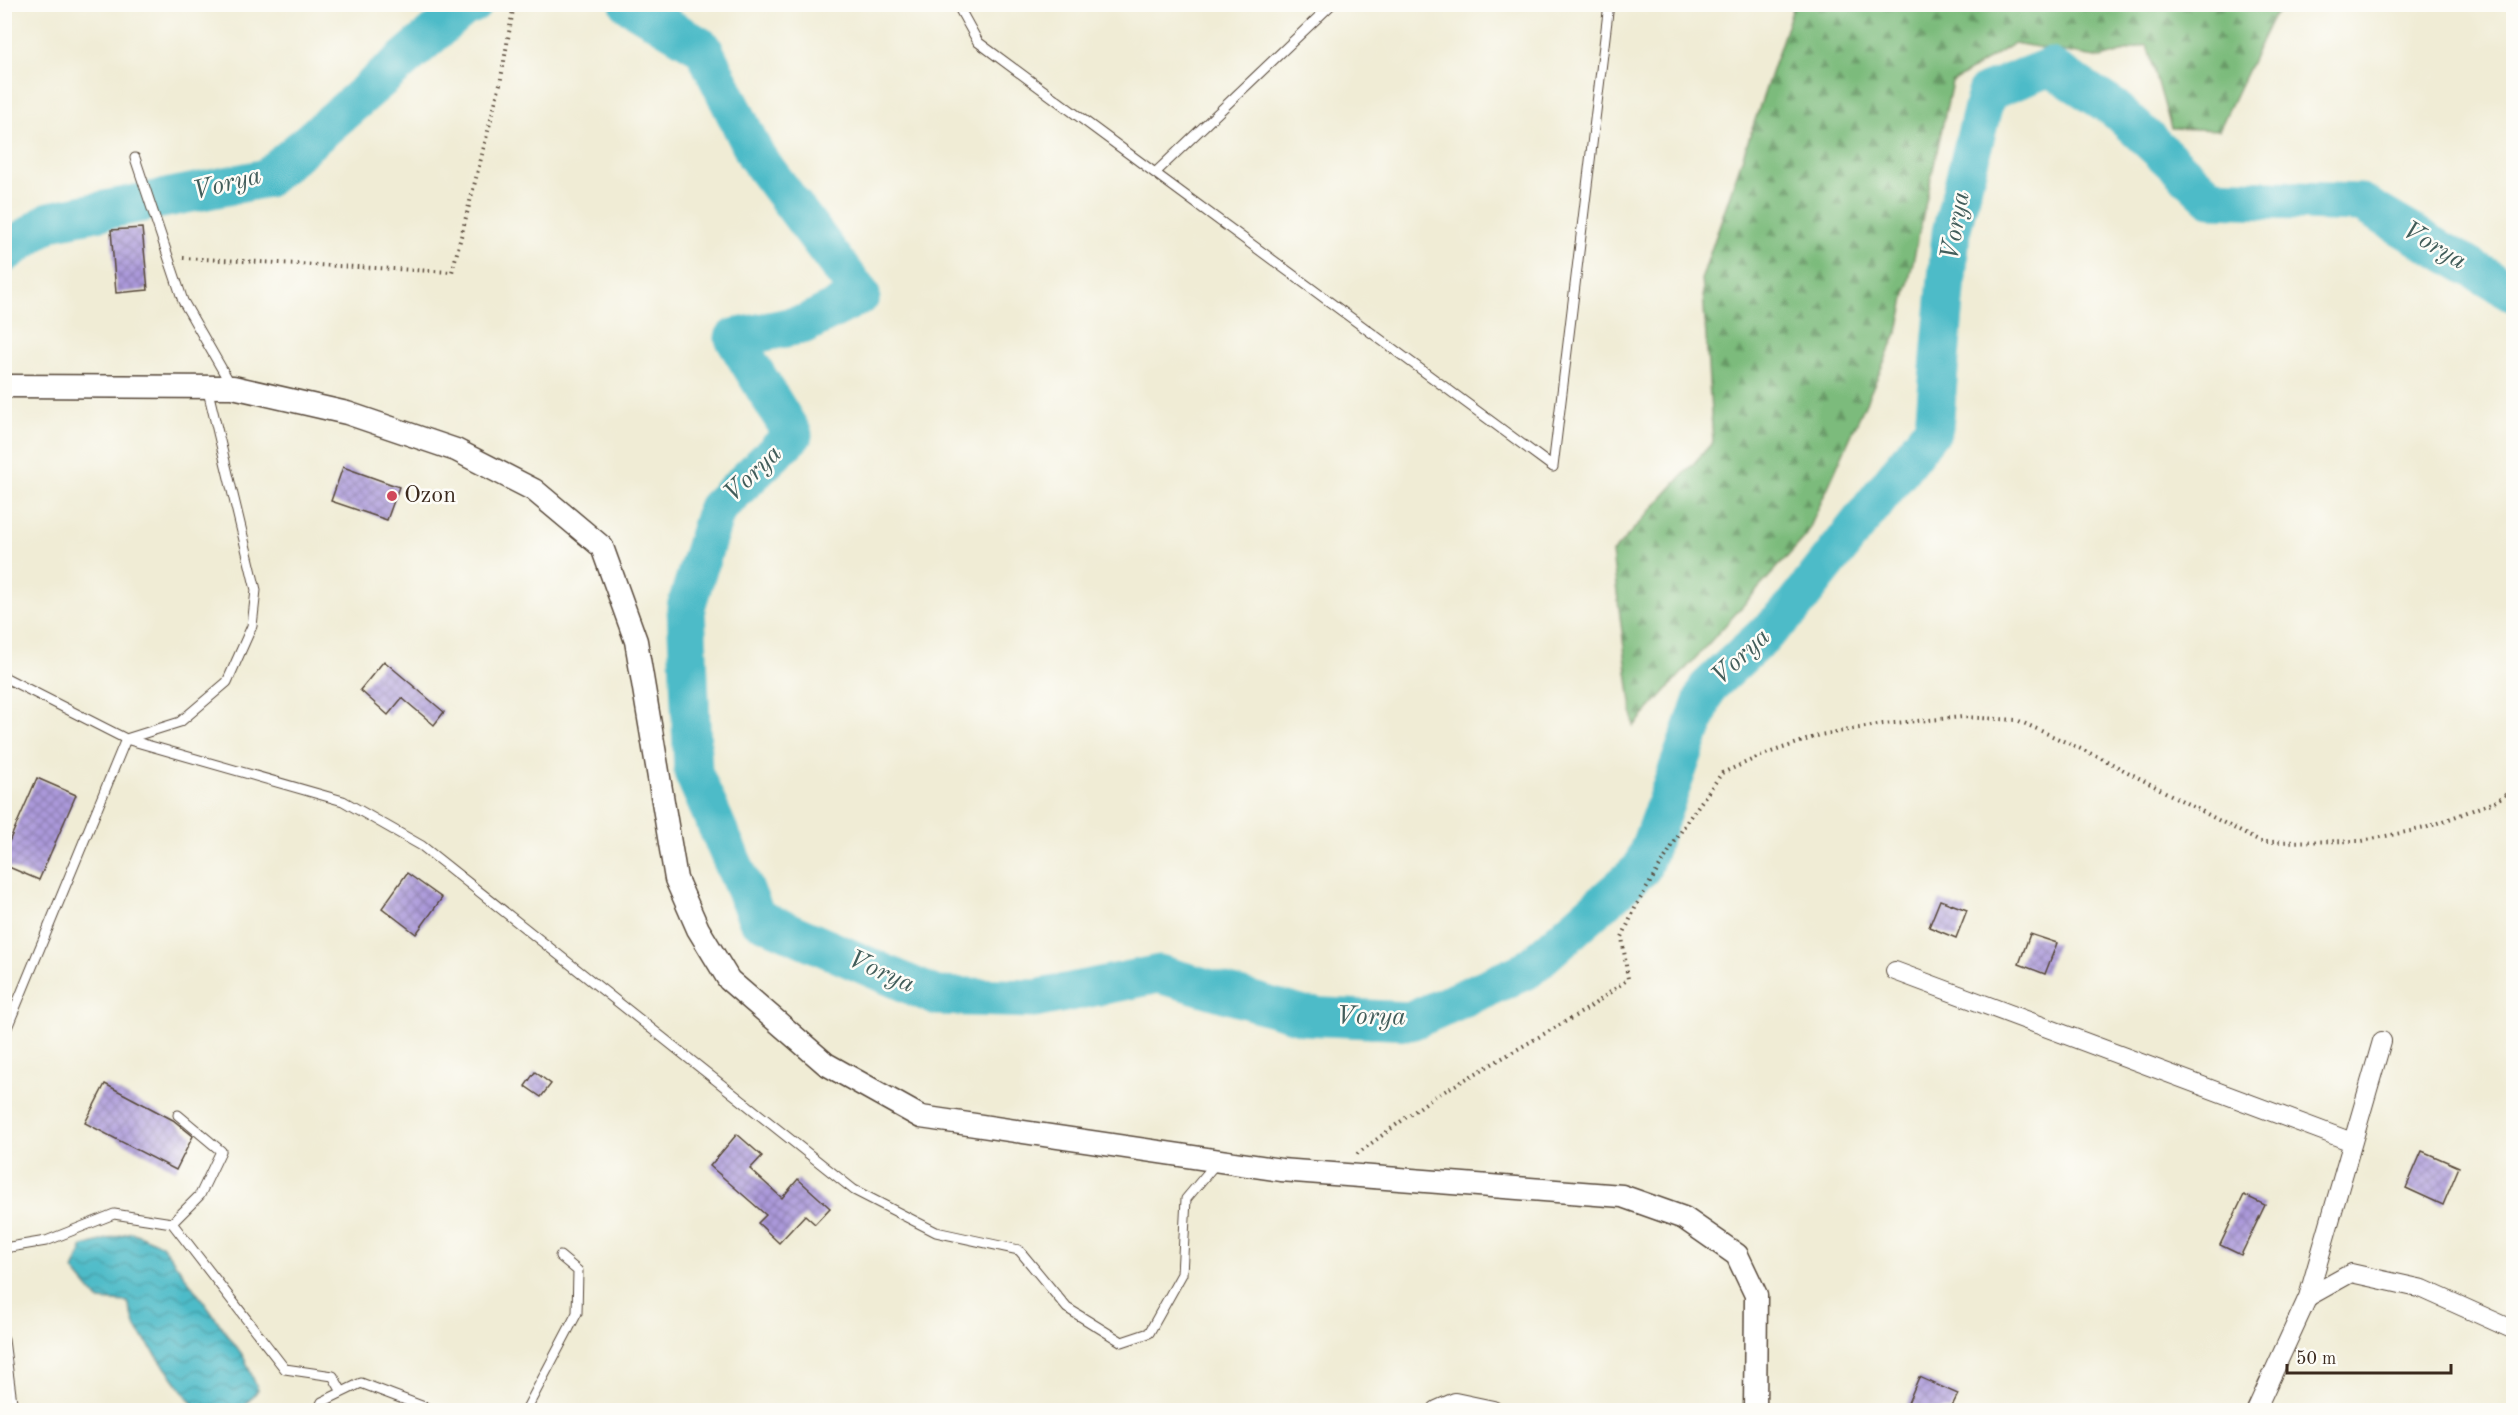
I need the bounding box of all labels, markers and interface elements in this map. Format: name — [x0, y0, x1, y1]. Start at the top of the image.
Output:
water label: Vorya — [190, 163, 264, 205]
water label: Vorya — [1937, 189, 1975, 263]
water label: Vorya — [2397, 217, 2471, 275]
water label: Vorya — [719, 440, 787, 508]
place label: Ozon — [404, 484, 456, 508]
marker: Ozon — [385, 489, 399, 503]
water label: Vorya — [1707, 624, 1776, 690]
water label: Vorya — [844, 946, 918, 998]
water label: Vorya — [1336, 1003, 1406, 1031]
scale bar — [2287, 1337, 2450, 1375]
text: 50 m — [2296, 1350, 2336, 1368]

